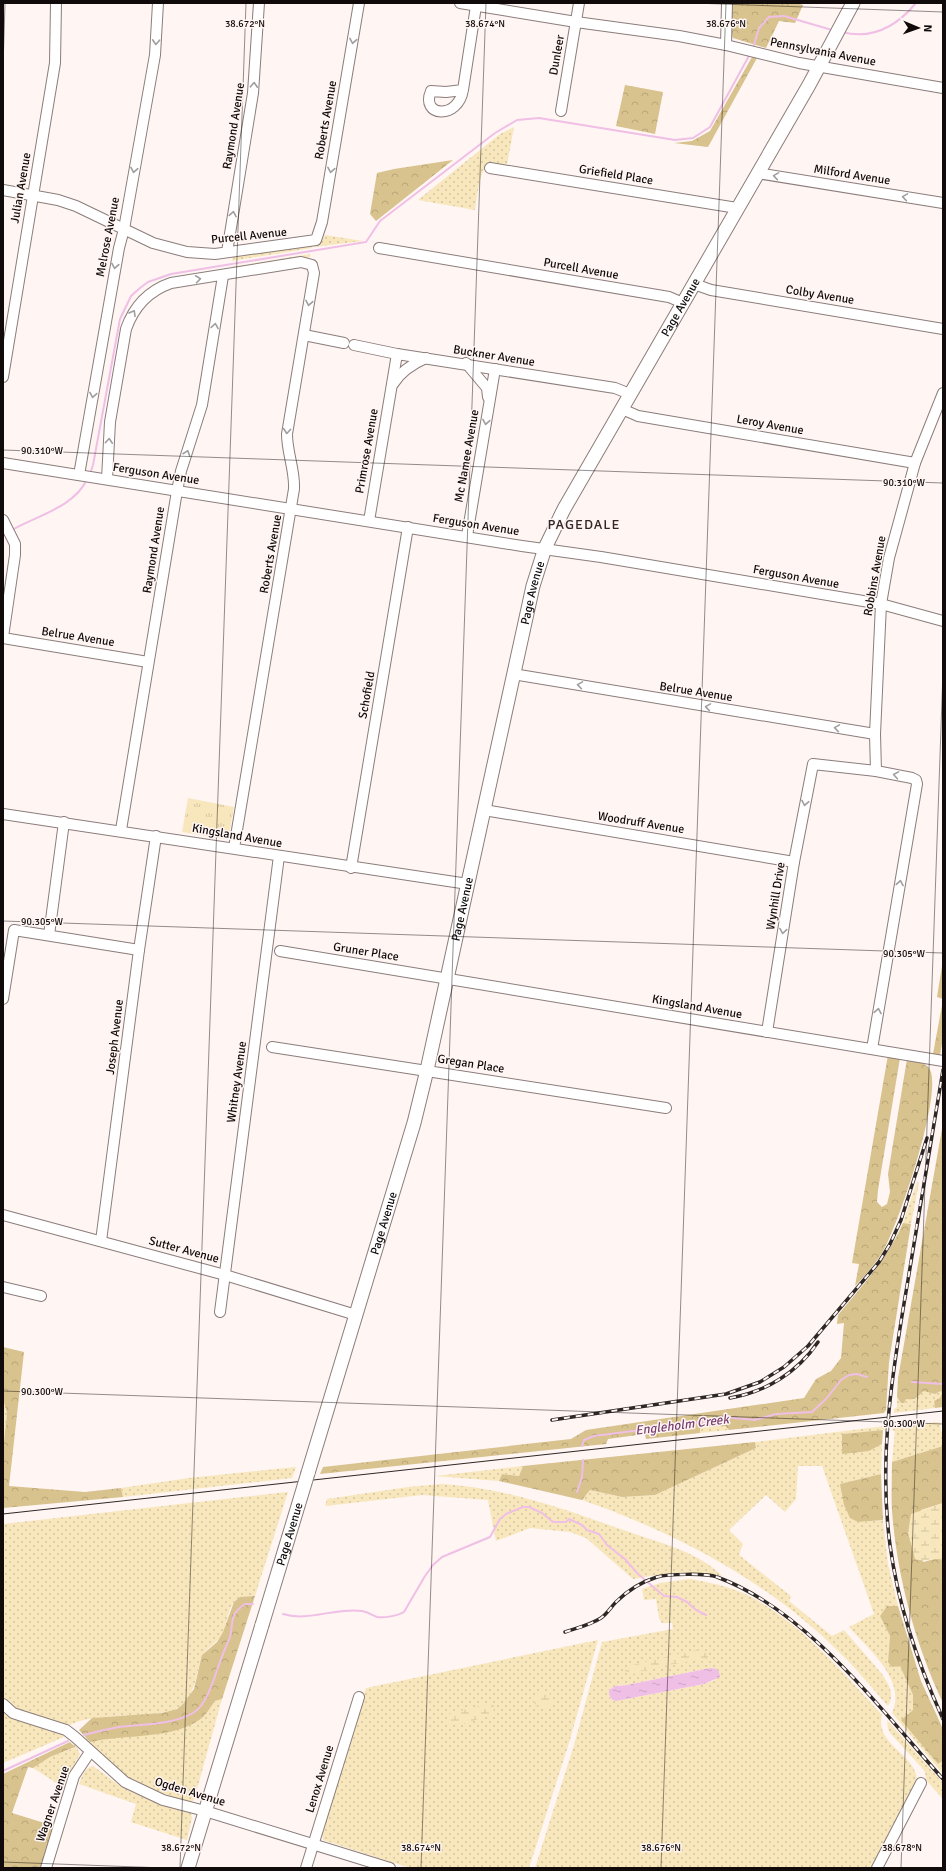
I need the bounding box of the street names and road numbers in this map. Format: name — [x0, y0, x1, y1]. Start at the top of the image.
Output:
street label: Dunleer — [546, 33, 568, 76]
street label: Pennsylvania Avenue — [769, 34, 877, 70]
street label: Roberts Avenue — [312, 79, 340, 161]
street label: Raymond Avenue — [220, 82, 248, 170]
street label: Julian Avenue — [7, 151, 35, 225]
street label: Griefield Place — [578, 162, 654, 188]
street label: Milford Avenue — [813, 162, 891, 188]
street label: Melrose Avenue — [93, 196, 123, 278]
street label: Purcell Avenue — [210, 225, 288, 247]
street label: Purcell Avenue — [542, 255, 620, 283]
street label: Page Avenue — [658, 275, 703, 339]
street label: Colby Avenue — [785, 282, 855, 308]
street label: Buckner Avenue — [452, 342, 536, 370]
street label: Primrose Avenue — [352, 407, 382, 495]
street label: Mc Namee Avenue — [451, 408, 483, 504]
street label: Leroy Avenue — [735, 412, 805, 438]
street label: Ferguson Avenue — [112, 460, 200, 488]
street label: Raymond Avenue — [140, 506, 168, 594]
street label: Ferguson Avenue — [432, 511, 520, 539]
street label: Roberts Avenue — [257, 513, 285, 595]
street label: Robbins Avenue — [861, 535, 889, 617]
street label: Page Avenue — [517, 559, 548, 626]
street label: Ferguson Avenue — [752, 562, 840, 592]
street label: Belrue Avenue — [40, 624, 116, 650]
street label: Schofield — [355, 670, 379, 720]
street label: Belrue Avenue — [658, 679, 734, 705]
street label: Woodruff Avenue — [597, 809, 685, 837]
street label: Kingsland Avenue — [191, 821, 283, 851]
street label: Wynhill Drive — [763, 861, 789, 931]
street label: Page Avenue — [448, 876, 477, 943]
street label: Gruner Place — [332, 939, 400, 965]
street label: Kingsland Avenue — [651, 992, 743, 1022]
street label: Joseph Avenue — [103, 998, 127, 1076]
street label: Whitney Avenue — [224, 1040, 250, 1124]
street label: Gregan Place — [436, 1051, 506, 1077]
street label: Page Avenue — [367, 1190, 400, 1257]
street label: Sutter Avenue — [147, 1233, 221, 1267]
street label: Page Avenue — [273, 1501, 306, 1567]
street label: Lenox Avenue — [303, 1743, 337, 1815]
street label: Wagner Avenue — [33, 1764, 73, 1844]
street label: Ogden Avenue — [153, 1774, 227, 1810]

